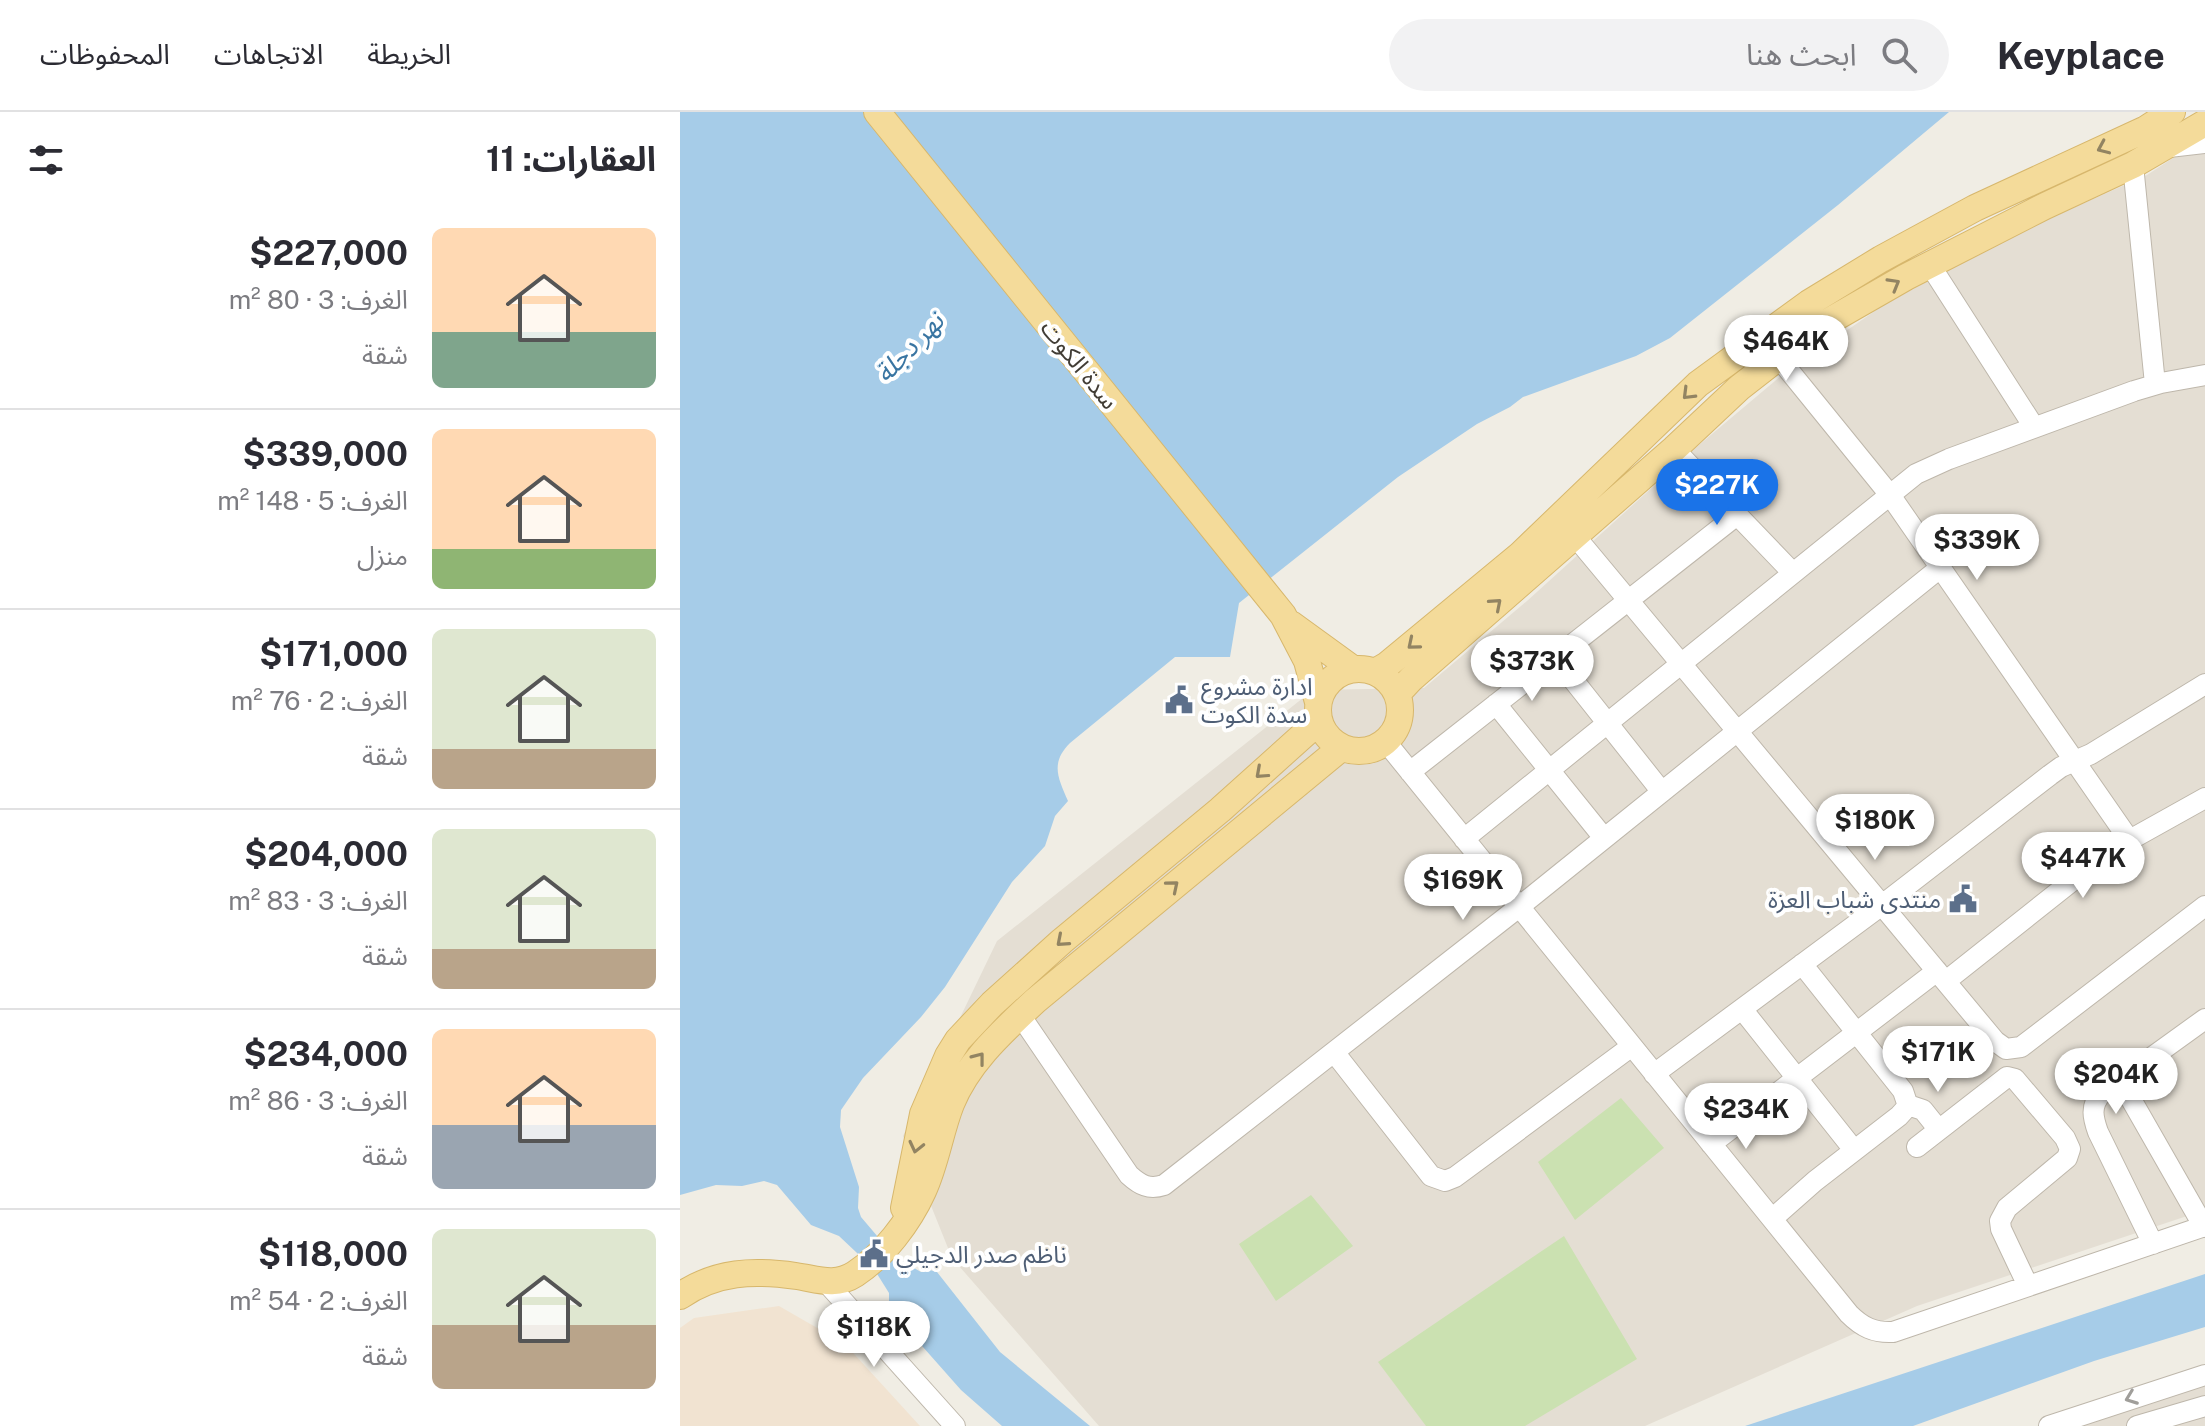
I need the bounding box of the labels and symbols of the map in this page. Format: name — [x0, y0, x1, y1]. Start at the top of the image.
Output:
one-way arrow — [2097, 138, 2111, 154]
one-way arrow — [1885, 278, 1900, 294]
water label: نهر دجلة — [868, 304, 952, 389]
street label: سدة الكوت — [1035, 314, 1124, 415]
pin: $464K — [1730, 315, 1842, 383]
one-way arrow — [1683, 385, 1697, 399]
pin: $227K — [1661, 459, 1773, 527]
pin: $339K — [1921, 514, 2033, 582]
one-way arrow — [1487, 599, 1502, 613]
one-way arrow — [1408, 634, 1422, 649]
pin: $373K — [1476, 635, 1588, 703]
place label: ادارة مشروع سدة الكوت — [1201, 672, 1313, 729]
public building icon: ادارة مشروع سدة الكوت — [1164, 685, 1194, 715]
one-way arrow — [1256, 764, 1270, 779]
pin: $180K — [1819, 794, 1931, 862]
pin: $447K — [2027, 832, 2139, 900]
pin: $169K — [1407, 854, 1519, 922]
one-way arrow — [1164, 881, 1178, 896]
public building icon: منتدى شباب العزة — [1948, 884, 1978, 914]
place label: منتدى شباب العزة — [1768, 885, 1941, 914]
one-way arrow — [1057, 931, 1072, 946]
pin: $171K — [1882, 1026, 1994, 1094]
pin: $204K — [2060, 1048, 2172, 1116]
one-way arrow — [970, 1052, 984, 1067]
pin: $234K — [1690, 1083, 1802, 1151]
one-way arrow — [908, 1140, 925, 1153]
public building icon: ناظم صدر الدجيلي — [859, 1239, 889, 1269]
place label: ناظم صدر الدجيلي — [896, 1240, 1067, 1274]
pin: $118K — [818, 1301, 930, 1369]
one-way arrow — [2125, 1388, 2139, 1405]

